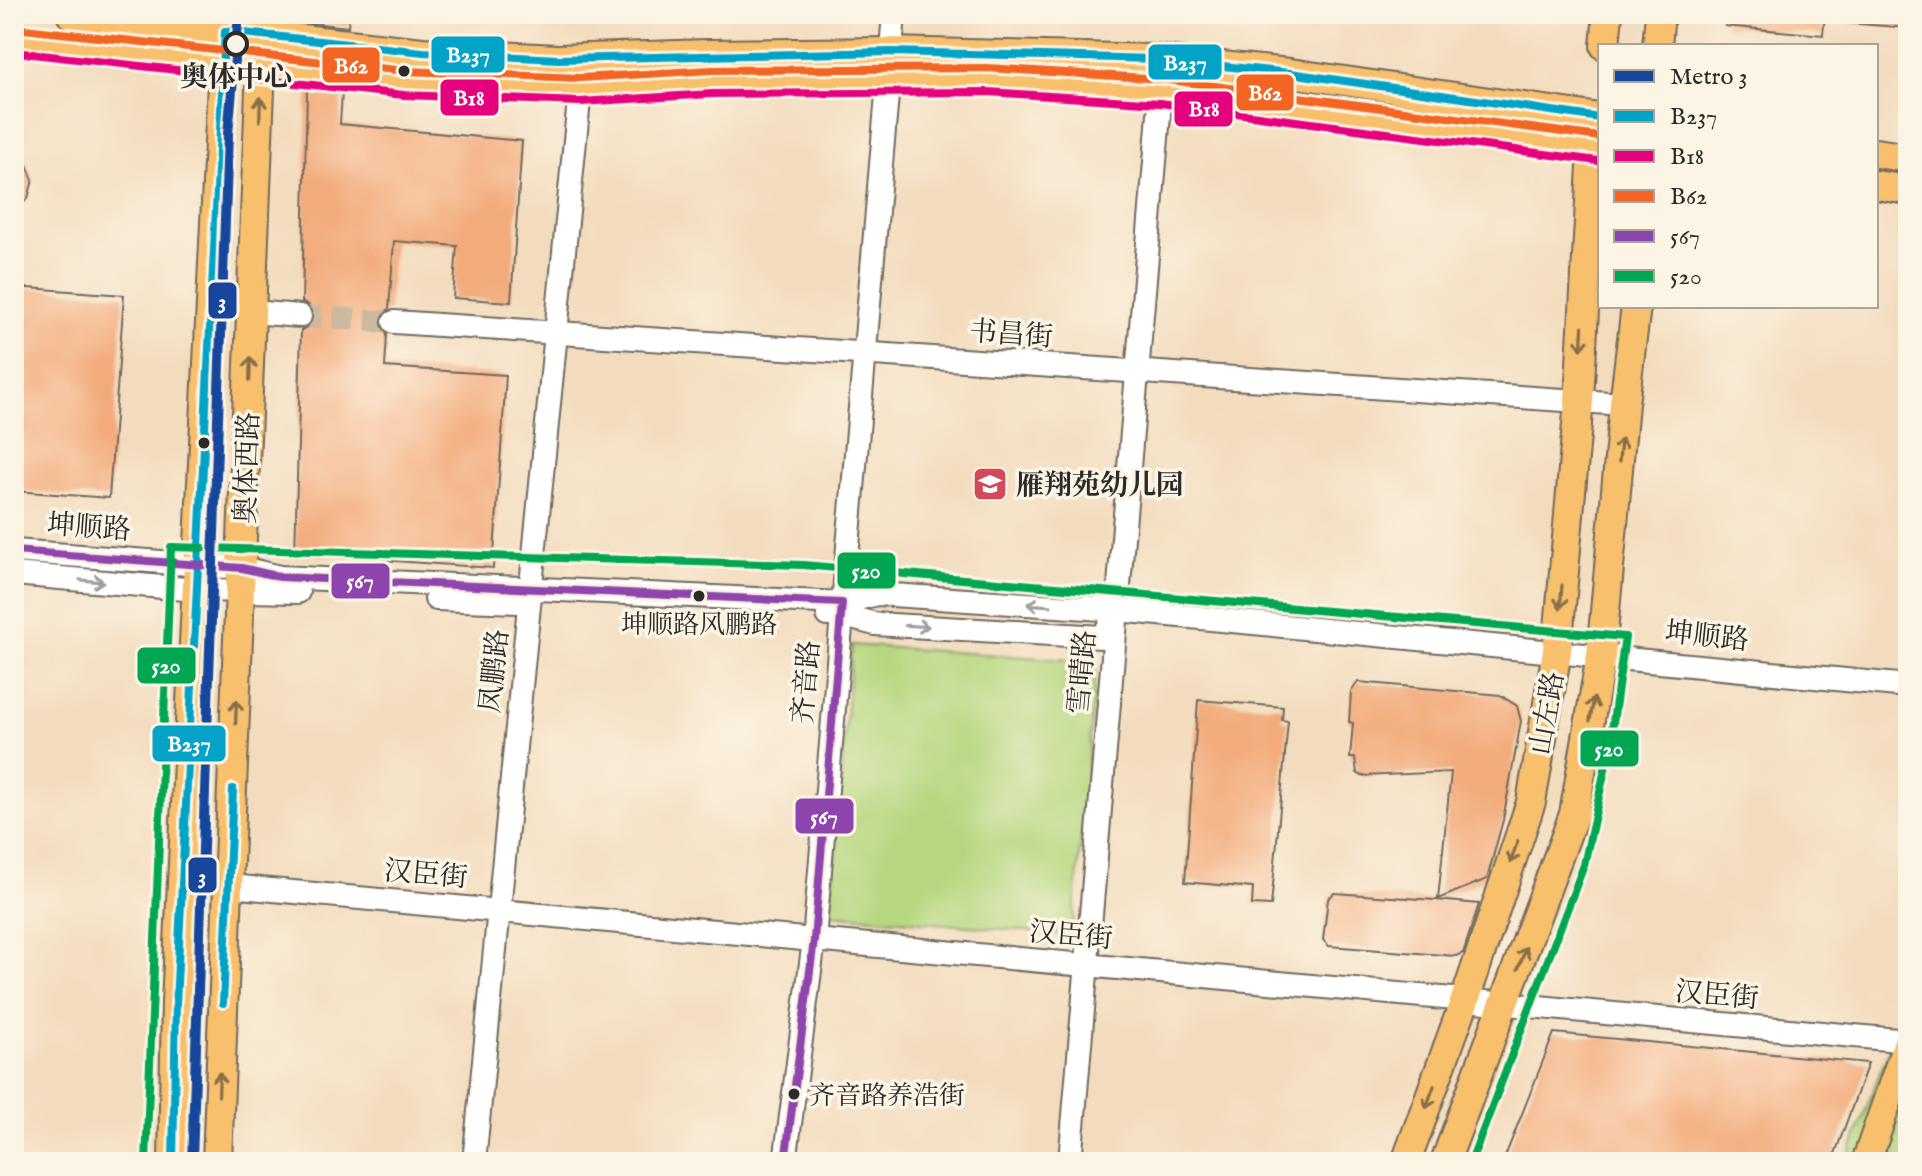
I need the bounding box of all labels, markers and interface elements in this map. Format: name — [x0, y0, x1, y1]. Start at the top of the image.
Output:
marker: 奥体中心 — [224, 32, 248, 56]
line badge: B237 — [430, 35, 506, 74]
text: B237 — [446, 42, 490, 70]
line badge: B237 — [1147, 43, 1223, 81]
legend — [1598, 44, 1878, 308]
line badge: B62 — [321, 46, 381, 84]
text: B237 — [1163, 50, 1207, 78]
text: B62 — [334, 53, 368, 81]
place label: 奥体中心 — [180, 61, 292, 96]
text: Metro 3 — [1670, 62, 1748, 93]
unlabelled marker — [396, 63, 412, 79]
line badge: B62 — [1235, 73, 1295, 112]
line badge: B18 — [439, 78, 500, 117]
text: B62 — [1248, 80, 1282, 108]
text: B18 — [453, 85, 485, 113]
line badge: B18 — [1173, 90, 1234, 128]
one-way arrow — [253, 96, 268, 123]
text: B18 — [1188, 96, 1220, 124]
text: B237 — [1670, 102, 1717, 133]
text: B18 — [1670, 142, 1704, 173]
text: B62 — [1670, 182, 1707, 213]
text: 567 — [1670, 222, 1700, 253]
text: 520 — [1670, 262, 1702, 293]
line badge: 3 — [207, 281, 238, 320]
text: 3 — [218, 288, 226, 316]
street label: 书昌街 — [968, 315, 1054, 356]
one-way arrow — [1575, 324, 1590, 351]
one-way arrow — [242, 356, 257, 383]
street label: 奥体西路 — [229, 412, 268, 525]
unlabelled marker — [196, 435, 212, 451]
one-way arrow — [1613, 437, 1628, 464]
school or university icon: 雁翔苑幼儿园 — [971, 465, 1009, 503]
place label: 雁翔苑幼儿园 — [1016, 469, 1184, 504]
street label: 坤顺路 — [46, 508, 132, 549]
line badge: 520 — [836, 551, 897, 590]
text: 520 — [851, 558, 881, 586]
line badge: 567 — [330, 562, 391, 600]
text: 567 — [346, 568, 374, 596]
one-way arrow — [78, 573, 105, 588]
one-way arrow — [1554, 583, 1569, 610]
marker: 坤顺路风鹏路 — [691, 588, 707, 604]
one-way arrow — [1026, 597, 1053, 612]
place label: 坤顺路风鹏路 — [621, 609, 777, 642]
street label: 坤顺路 — [1663, 616, 1750, 659]
one-way arrow — [903, 619, 930, 634]
street label: 凤鹏路 — [474, 628, 517, 715]
street label: 雪晴路 — [1062, 629, 1105, 716]
street label: 齐音路 — [786, 639, 829, 726]
line badge: 520 — [136, 646, 197, 685]
text: 520 — [151, 653, 181, 681]
street label: 山左路 — [1524, 669, 1573, 758]
one-way arrow — [1586, 696, 1601, 722]
one-way arrow — [229, 699, 244, 726]
line badge: B237 — [151, 724, 227, 763]
line badge: 520 — [1579, 729, 1640, 768]
text: B237 — [167, 731, 211, 759]
text: 520 — [1594, 736, 1624, 764]
line badge: 567 — [794, 797, 855, 835]
text: 567 — [810, 804, 838, 832]
one-way arrow — [1506, 839, 1521, 864]
street label: 汉臣街 — [382, 854, 469, 897]
line badge: 3 — [187, 856, 218, 894]
text: 3 — [198, 863, 206, 891]
street label: 汉臣街 — [1027, 915, 1114, 958]
one-way arrow — [1516, 946, 1530, 971]
street label: 汉臣街 — [1673, 975, 1760, 1018]
one-way arrow — [212, 1071, 227, 1098]
place label: 齐音路养浩街 — [809, 1080, 965, 1113]
one-way arrow — [1422, 1085, 1436, 1109]
marker: 齐音路养浩街 — [786, 1086, 802, 1102]

